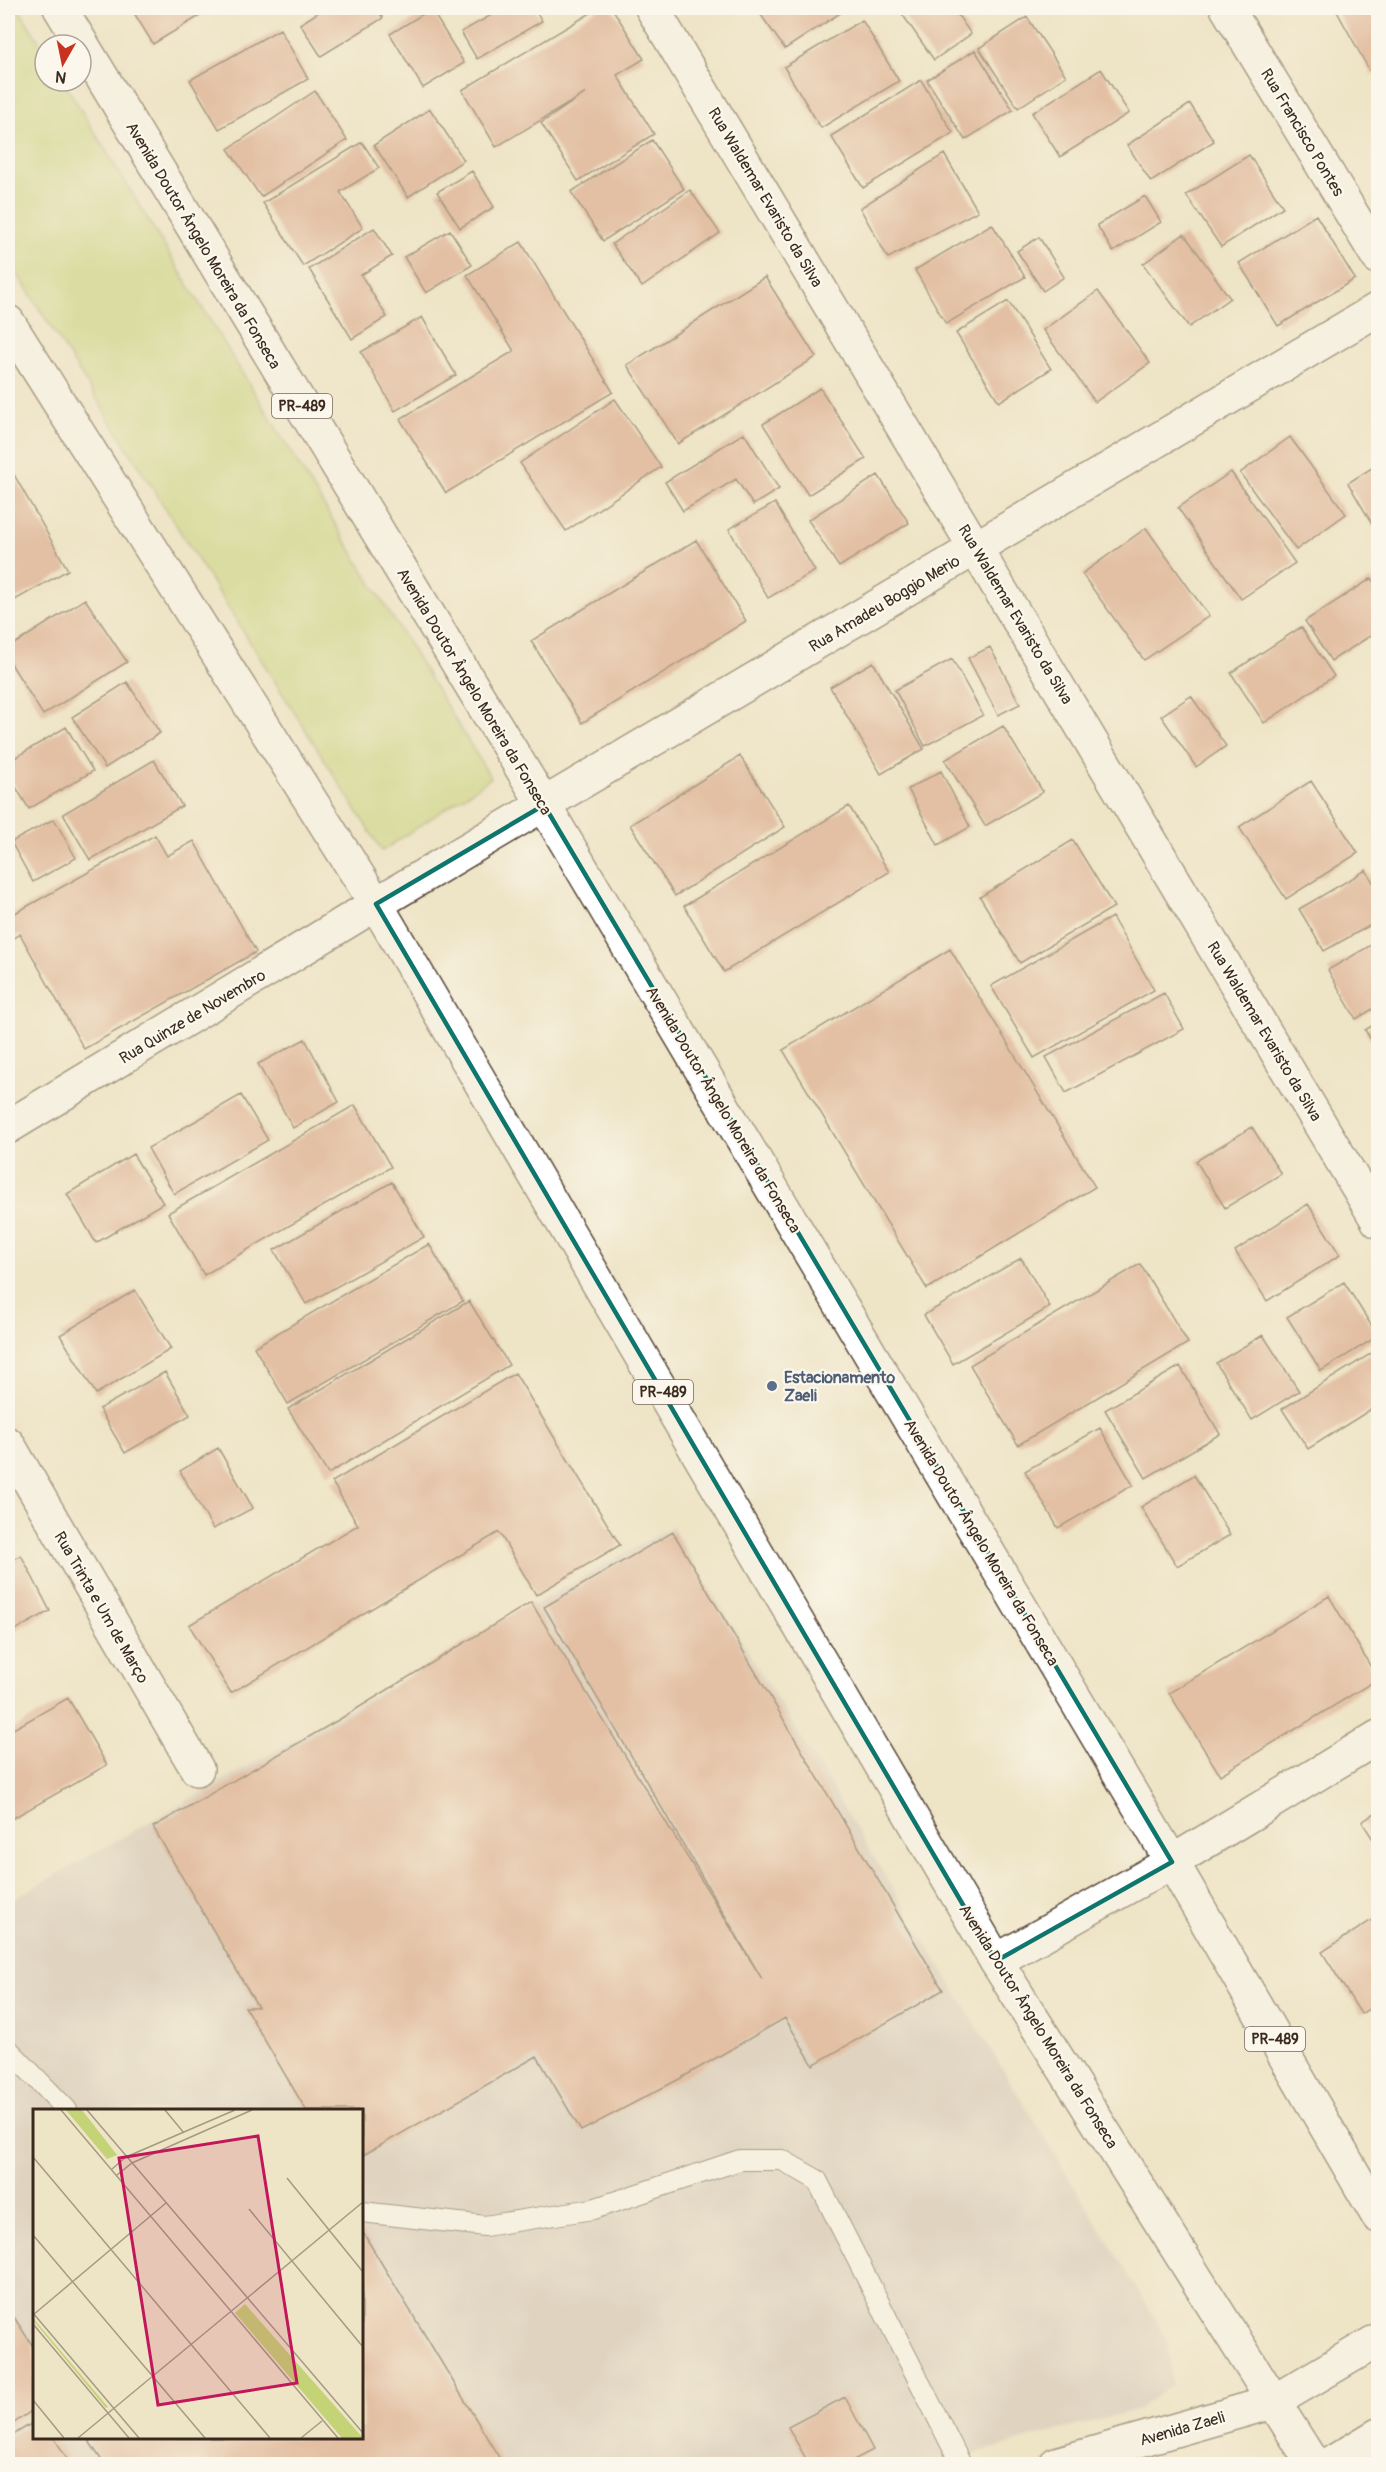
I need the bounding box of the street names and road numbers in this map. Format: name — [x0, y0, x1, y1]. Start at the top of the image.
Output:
street label: Rua Francisco Pontes — [1256, 65, 1348, 200]
street label: Rua Waldemar Evaristo da Silva — [703, 104, 827, 291]
street label: Avenida Doutor Ângelo Moreira da Fonseca — [121, 118, 285, 373]
road number: PR-489 — [272, 394, 332, 418]
street label: Rua Waldemar Evaristo da Silva — [953, 521, 1077, 708]
street label: Rua Amadeu Boggio Merio — [805, 551, 964, 657]
street label: Avenida Doutor Ângelo Moreira da Fonseca — [392, 564, 556, 819]
street label: Rua Waldemar Evaristo da Silva — [1202, 938, 1326, 1125]
street label: Rua Quinze de Novembro — [116, 965, 270, 1068]
street label: Avenida Doutor Ângelo Moreira da Fonseca — [641, 982, 805, 1237]
road number: PR-489 — [633, 1380, 693, 1404]
street label: Avenida Doutor Ângelo Moreira da Fonseca — [899, 1415, 1063, 1670]
street label: Rua Trinta e Um de Março — [50, 1528, 153, 1687]
street label: Avenida Doutor Ângelo Moreira da Fonseca — [954, 1901, 1122, 2152]
road number: PR-489 — [1245, 2027, 1305, 2051]
street label: Avenida Zaeli — [1137, 2407, 1227, 2451]

